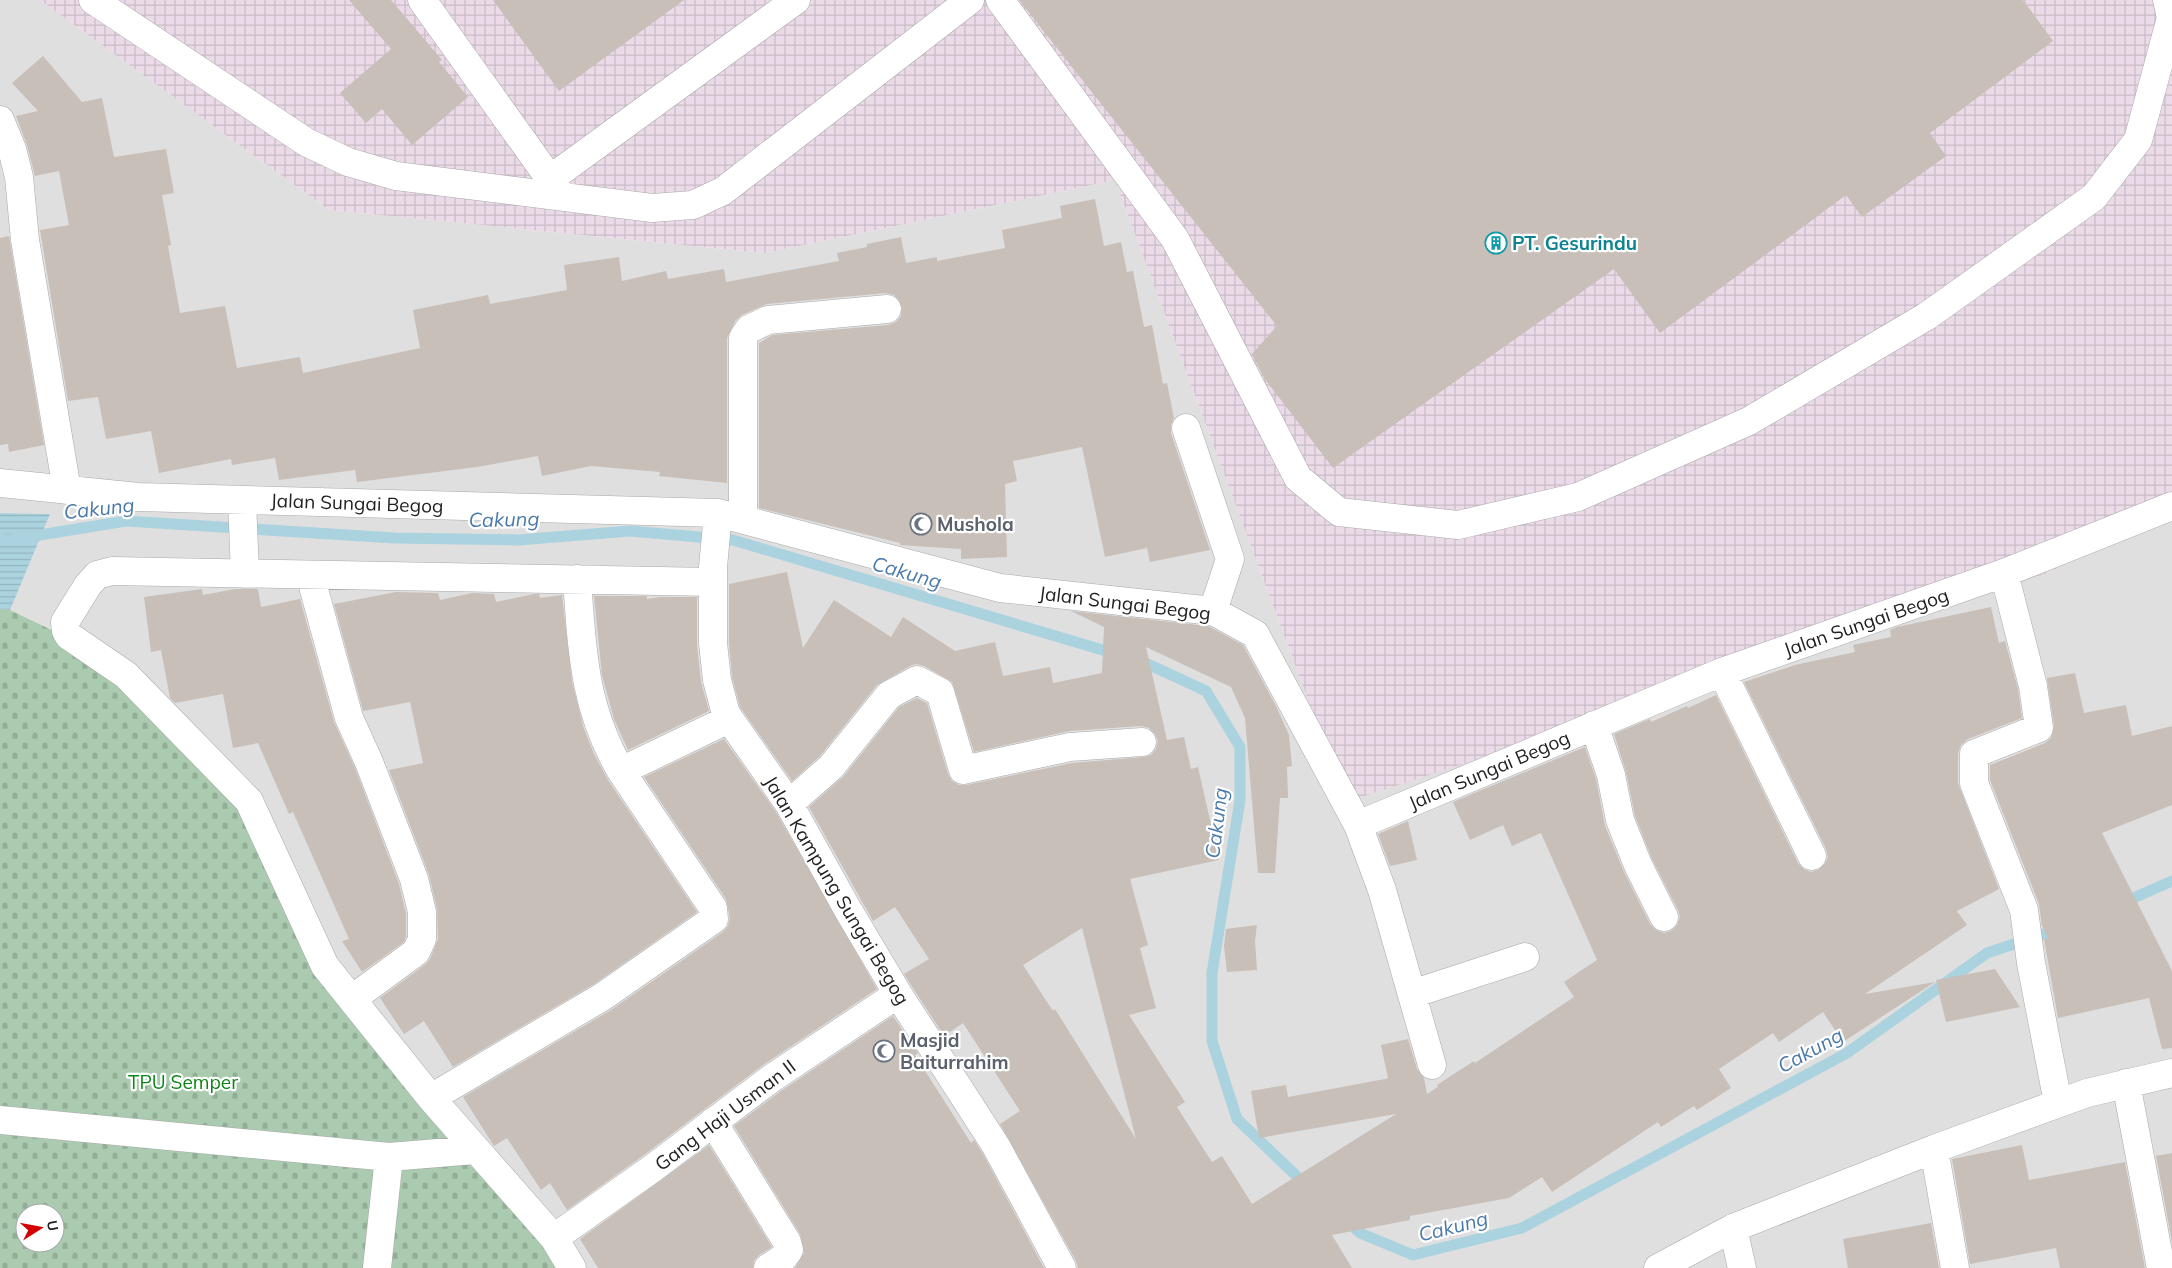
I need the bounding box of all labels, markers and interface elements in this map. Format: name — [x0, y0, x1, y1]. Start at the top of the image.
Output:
building icon: PT. Gesurindu — [1484, 231, 1508, 255]
place label: PT. Gesurindu — [1512, 231, 1637, 255]
street label: Jalan Sungai Begog — [270, 488, 444, 518]
water label: Cakung — [62, 492, 136, 524]
water label: Cakung — [468, 506, 540, 532]
mosque icon: Mushola — [909, 512, 933, 536]
place label: Mushola — [937, 512, 1014, 536]
water label: Cakung — [869, 550, 945, 594]
street label: Jalan Sungai Begog — [1038, 581, 1212, 625]
street label: Jalan Sungai Begog — [1780, 582, 1952, 662]
street label: Jalan Sungai Begog — [1405, 725, 1573, 815]
street label: Jalan Kampung Sungai Begog — [759, 771, 915, 1009]
water label: Cakung — [1199, 786, 1233, 860]
water label: Cakung — [1773, 1022, 1847, 1078]
place label: Masjid Baiturrahim — [900, 1028, 1009, 1074]
mosque icon: Masjid Baiturrahim — [872, 1039, 896, 1063]
street label: Gang Haji Usman II — [650, 1054, 800, 1176]
park label: TPU Semper — [128, 1070, 238, 1094]
north arrow — [15, 1203, 65, 1253]
water label: Cakung — [1416, 1205, 1490, 1247]
text: U — [43, 1219, 63, 1232]

